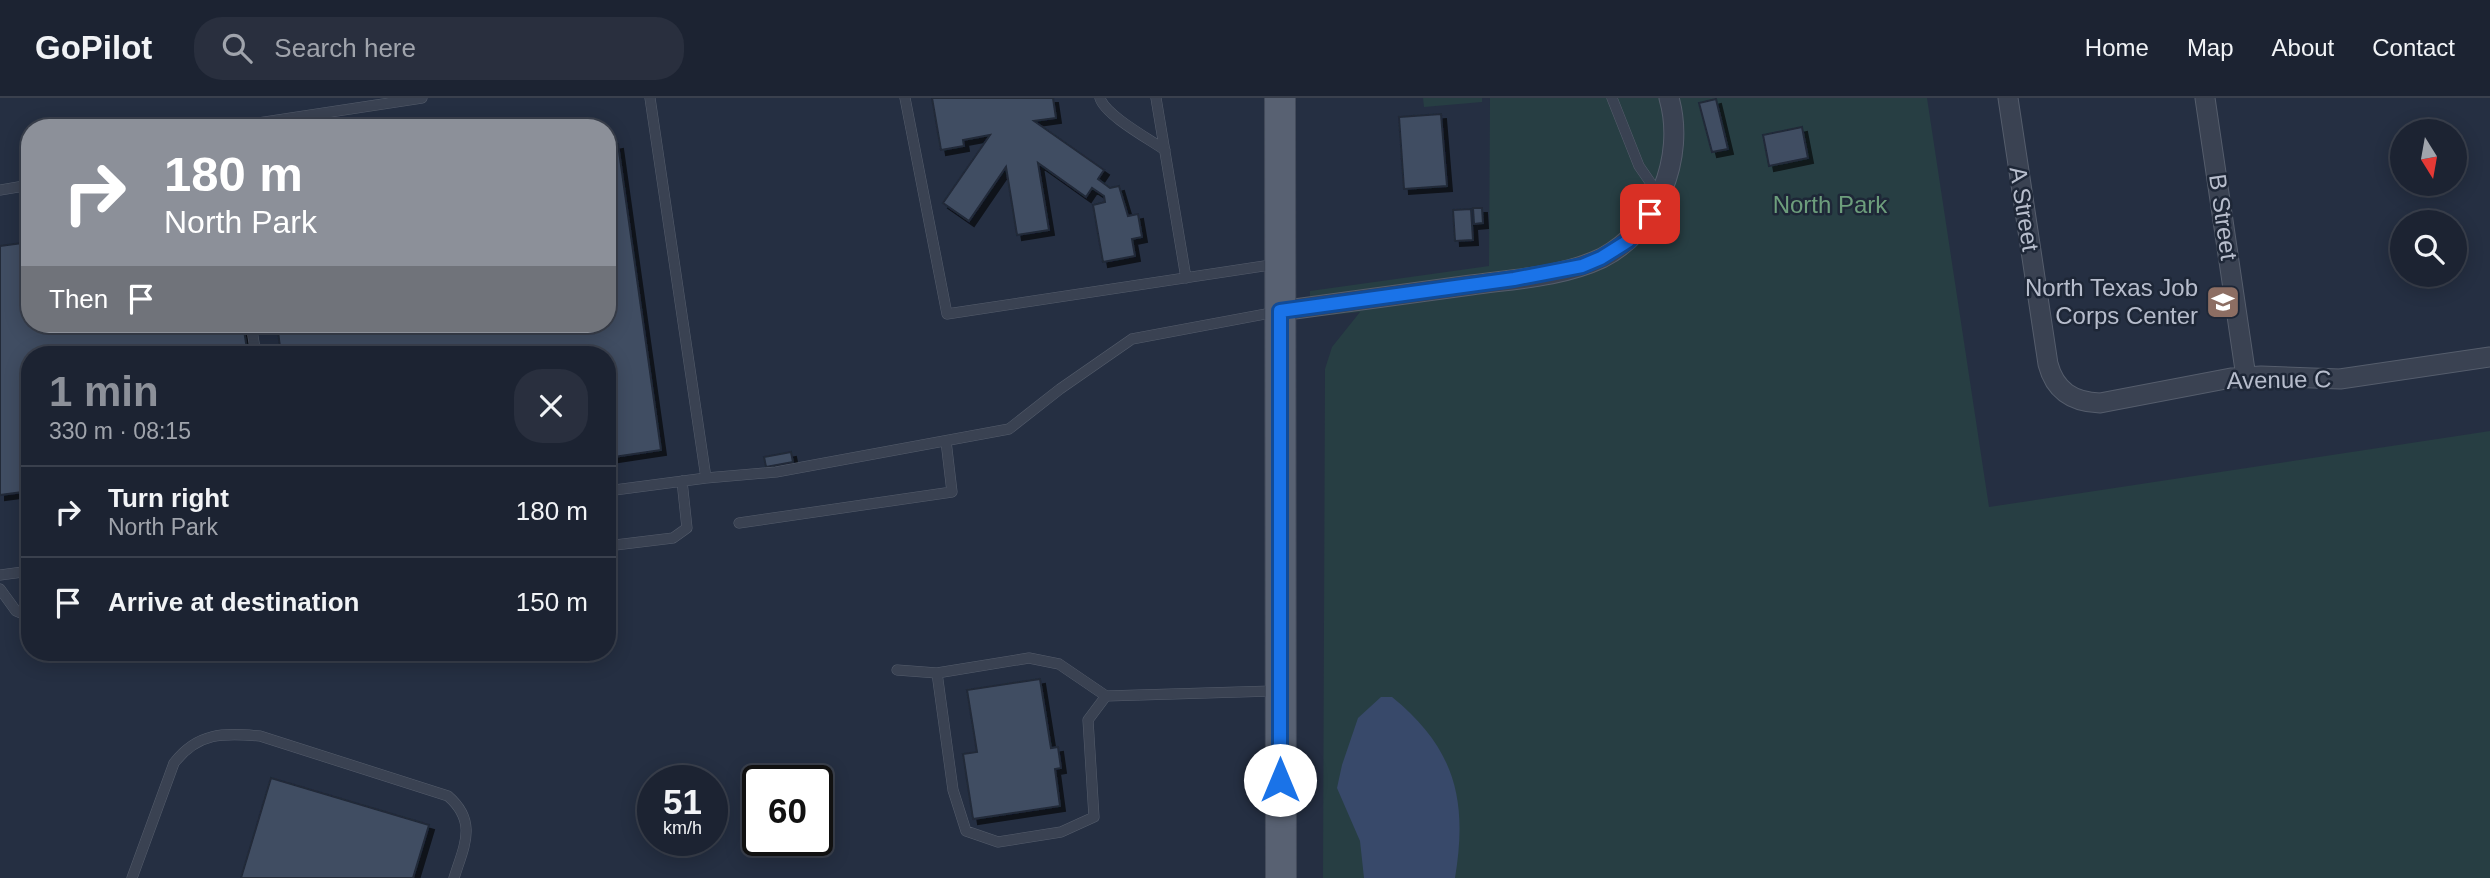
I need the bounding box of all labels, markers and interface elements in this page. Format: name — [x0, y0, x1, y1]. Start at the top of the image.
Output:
search box — [194, 17, 684, 80]
text: GoPilot — [35, 29, 152, 66]
icon: search — [218, 29, 256, 67]
text: Search here — [274, 33, 416, 63]
text: Home — [2085, 34, 2149, 61]
text: Map — [2187, 34, 2234, 61]
text: About — [2272, 34, 2334, 61]
text: Contact — [2372, 34, 2455, 61]
north arrow — [2390, 119, 2468, 196]
map controls — [2390, 119, 2467, 287]
icon: right — [49, 147, 140, 238]
text: 180 m — [164, 147, 303, 201]
street label: A Street — [2004, 165, 2045, 254]
street label: B Street — [2204, 172, 2243, 262]
pin — [1620, 184, 1680, 244]
park label: North Park — [1773, 191, 1888, 218]
icon: arrive — [1631, 195, 1669, 233]
text: North Park — [164, 204, 317, 240]
button: search — [2390, 210, 2467, 287]
place label: North Texas Job Corps Center — [2025, 274, 2198, 329]
icon: arrive — [122, 280, 160, 318]
school or university icon: North Texas Job Corps Center — [2204, 283, 2242, 321]
text: Then — [49, 284, 108, 314]
street label: Avenue C — [2226, 365, 2332, 394]
text: 1 min — [49, 368, 159, 415]
button: close — [514, 369, 588, 443]
text: 330 m · 08:15 — [49, 418, 191, 444]
text: Turn right — [108, 483, 229, 513]
icon: right — [49, 493, 87, 531]
text: 180 m — [516, 496, 588, 526]
text: North Park — [108, 514, 218, 540]
icon: arrive — [49, 584, 87, 622]
text: Arrive at destination — [108, 587, 359, 617]
text: 150 m — [516, 587, 588, 617]
position arrow — [1243, 743, 1317, 817]
speed limit sign: 60 — [742, 765, 833, 856]
text: 51 — [663, 782, 702, 821]
text: km/h — [663, 818, 702, 838]

